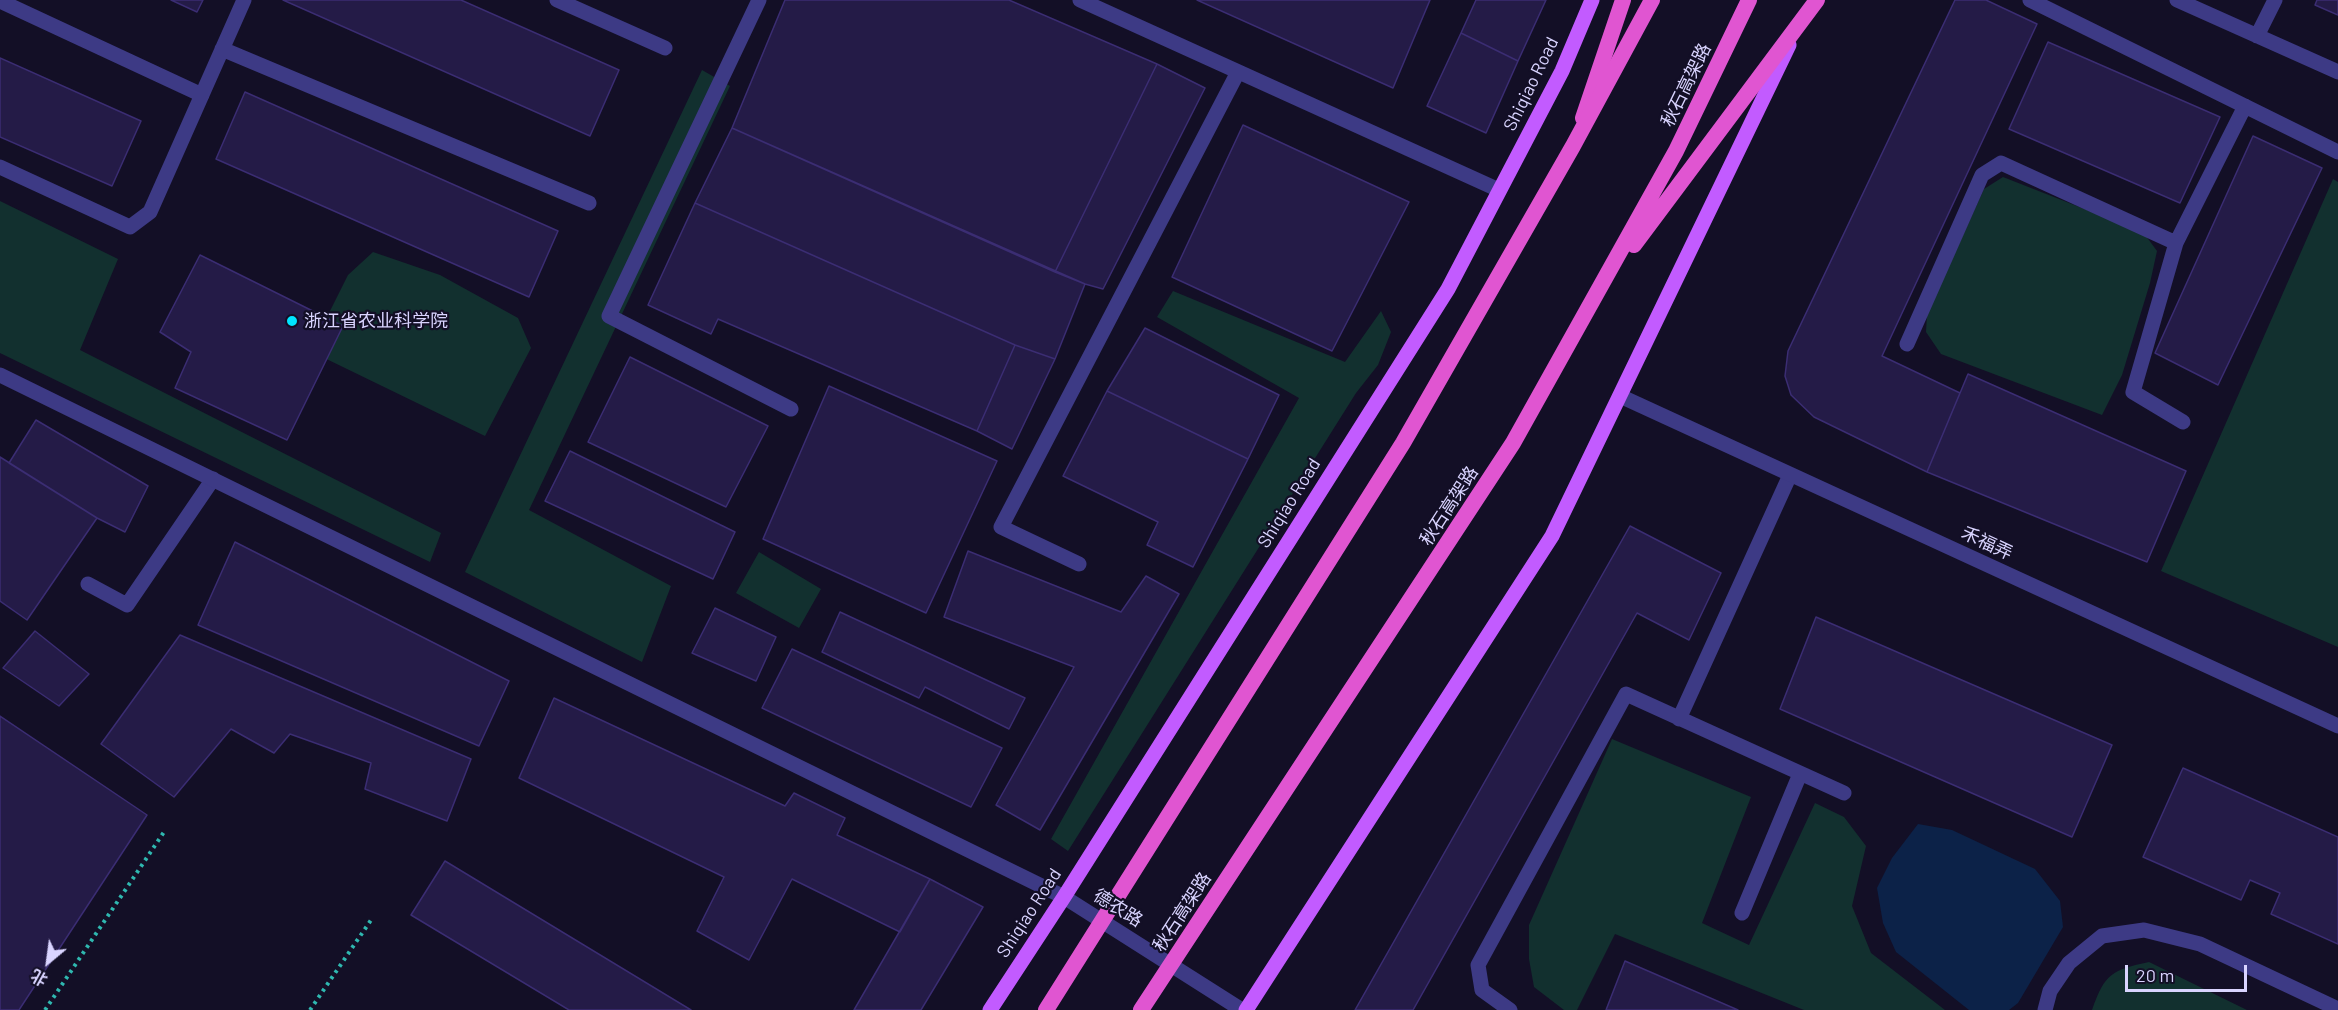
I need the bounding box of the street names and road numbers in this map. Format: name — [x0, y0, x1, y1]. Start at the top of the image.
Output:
street label: Shiqiao Road — [1499, 34, 1563, 134]
street label: 秋石高架路 — [1657, 40, 1715, 130]
street label: Shiqiao Road — [1253, 454, 1325, 552]
street label: 秋石高架路 — [1415, 462, 1483, 550]
street label: 禾福弄 — [1958, 522, 2016, 564]
street label: Shiqiao Road — [992, 864, 1066, 962]
street label: 秋石高架路 — [1148, 868, 1216, 956]
street label: 德农路 — [1089, 885, 1147, 931]

